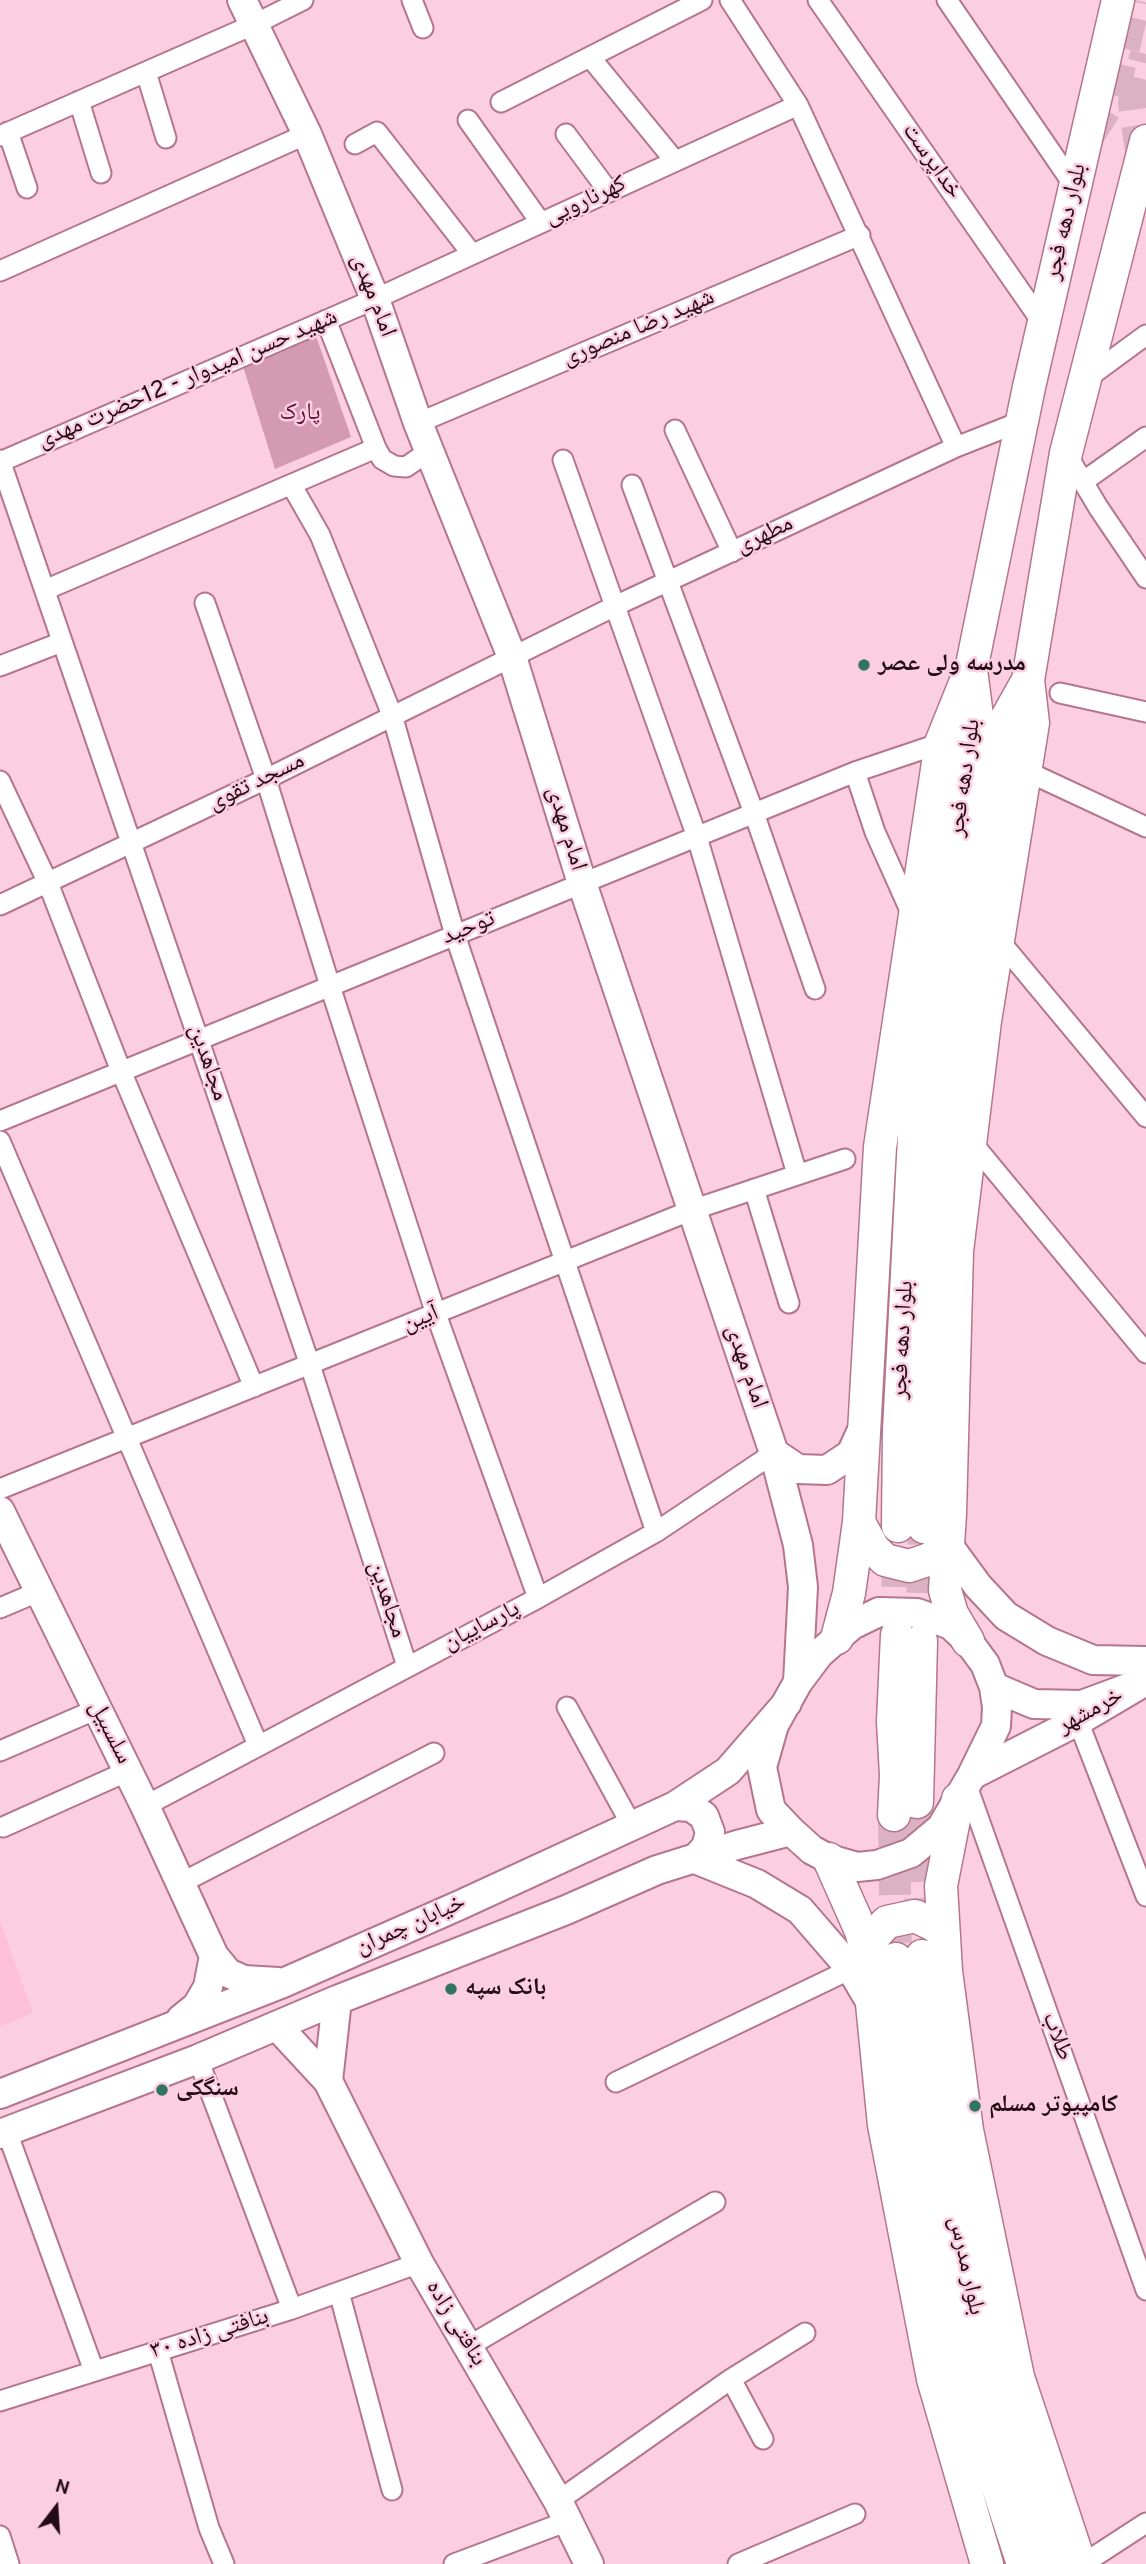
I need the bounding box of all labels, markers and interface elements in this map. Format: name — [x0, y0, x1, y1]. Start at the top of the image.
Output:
street label: خداپرست — [895, 119, 967, 205]
street label: بلوار دهه فجر — [1040, 161, 1094, 283]
street label: کهرنارویی — [541, 171, 631, 233]
street label: امام مهدی — [343, 251, 401, 341]
street label: شهید رضا منصوری — [559, 284, 719, 374]
street label: شهید حسن امیدوار - 12حضرت مهدی — [34, 304, 342, 456]
park label: پارک — [280, 400, 320, 428]
street label: مطهری — [732, 510, 798, 562]
place label: مدرسه ولی عصر — [878, 651, 1026, 679]
marker: مدرسه ولی عصر — [856, 657, 872, 673]
street label: بلوار دهه فجر — [943, 717, 989, 839]
street label: مسجد تقوی — [204, 747, 310, 819]
street label: امام مهدی — [539, 783, 591, 875]
street label: توحید — [438, 905, 500, 953]
street label: مجاهدین — [181, 1021, 233, 1105]
street label: بلوار دهه فجر — [887, 1280, 921, 1400]
street label: آیین — [399, 1300, 443, 1340]
street label: امام مهدی — [717, 1321, 773, 1413]
street label: مجاهدین — [360, 1558, 412, 1642]
street label: پارساییان — [439, 1595, 525, 1659]
street label: خرمشهر — [1053, 1682, 1129, 1742]
street label: سلسبیل — [81, 1696, 137, 1770]
street label: خیابان چمران — [352, 1889, 470, 1963]
place label: بانک سپه — [465, 1975, 546, 2003]
marker: بانک سپه — [443, 1981, 459, 1997]
street label: طلاب — [1034, 2009, 1078, 2065]
place label: سنگکی — [176, 2076, 239, 2104]
marker: سنگکی — [154, 2082, 170, 2098]
place label: کامپیوتر مسلم — [989, 2092, 1118, 2120]
marker: کامپیوتر مسلم — [967, 2098, 983, 2114]
street label: بلوار مدرس — [940, 2214, 990, 2318]
street label: بنافتی زاده — [418, 2276, 492, 2372]
street label: بنافتی زاده ۳۰ — [147, 2303, 273, 2367]
north arrow — [21, 2473, 91, 2543]
text: N — [52, 2474, 72, 2501]

